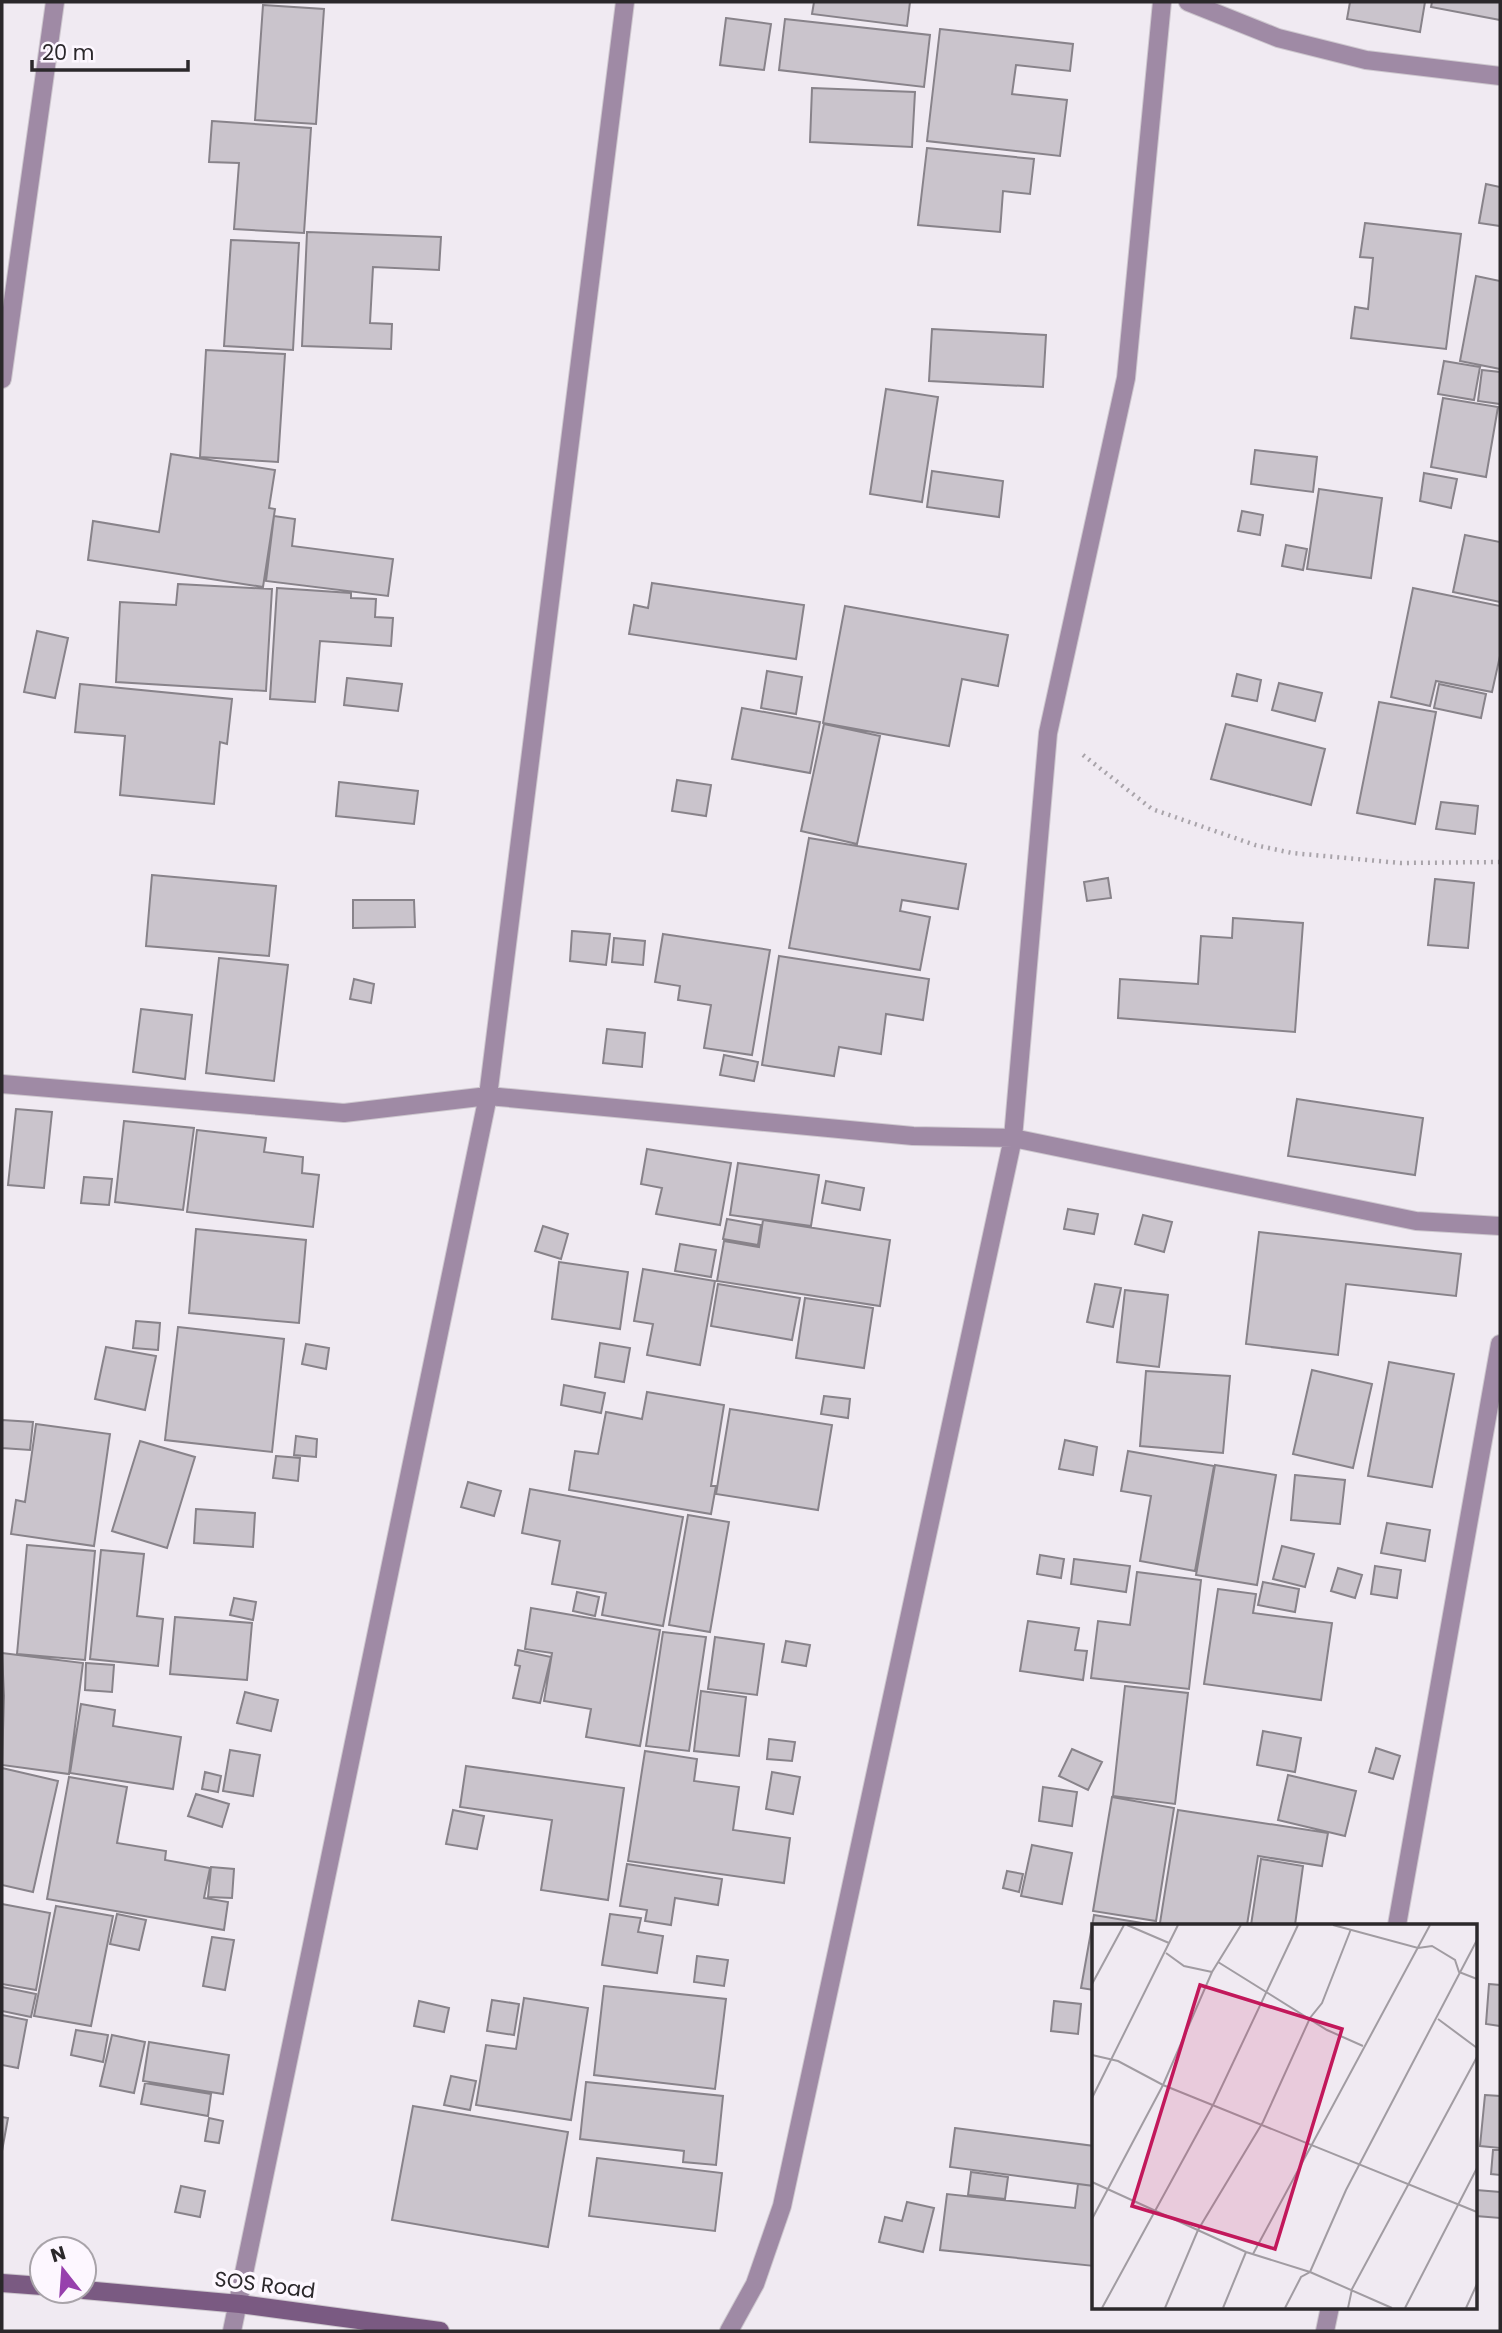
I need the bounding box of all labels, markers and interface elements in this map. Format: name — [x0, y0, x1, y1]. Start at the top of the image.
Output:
scale bar — [32, 28, 187, 72]
text: 20 m — [42, 38, 95, 67]
inset map — [1092, 1924, 1478, 2308]
north arrow — [28, 2235, 98, 2305]
text: N — [47, 2239, 69, 2269]
street label: SOS Road — [213, 2264, 317, 2305]

